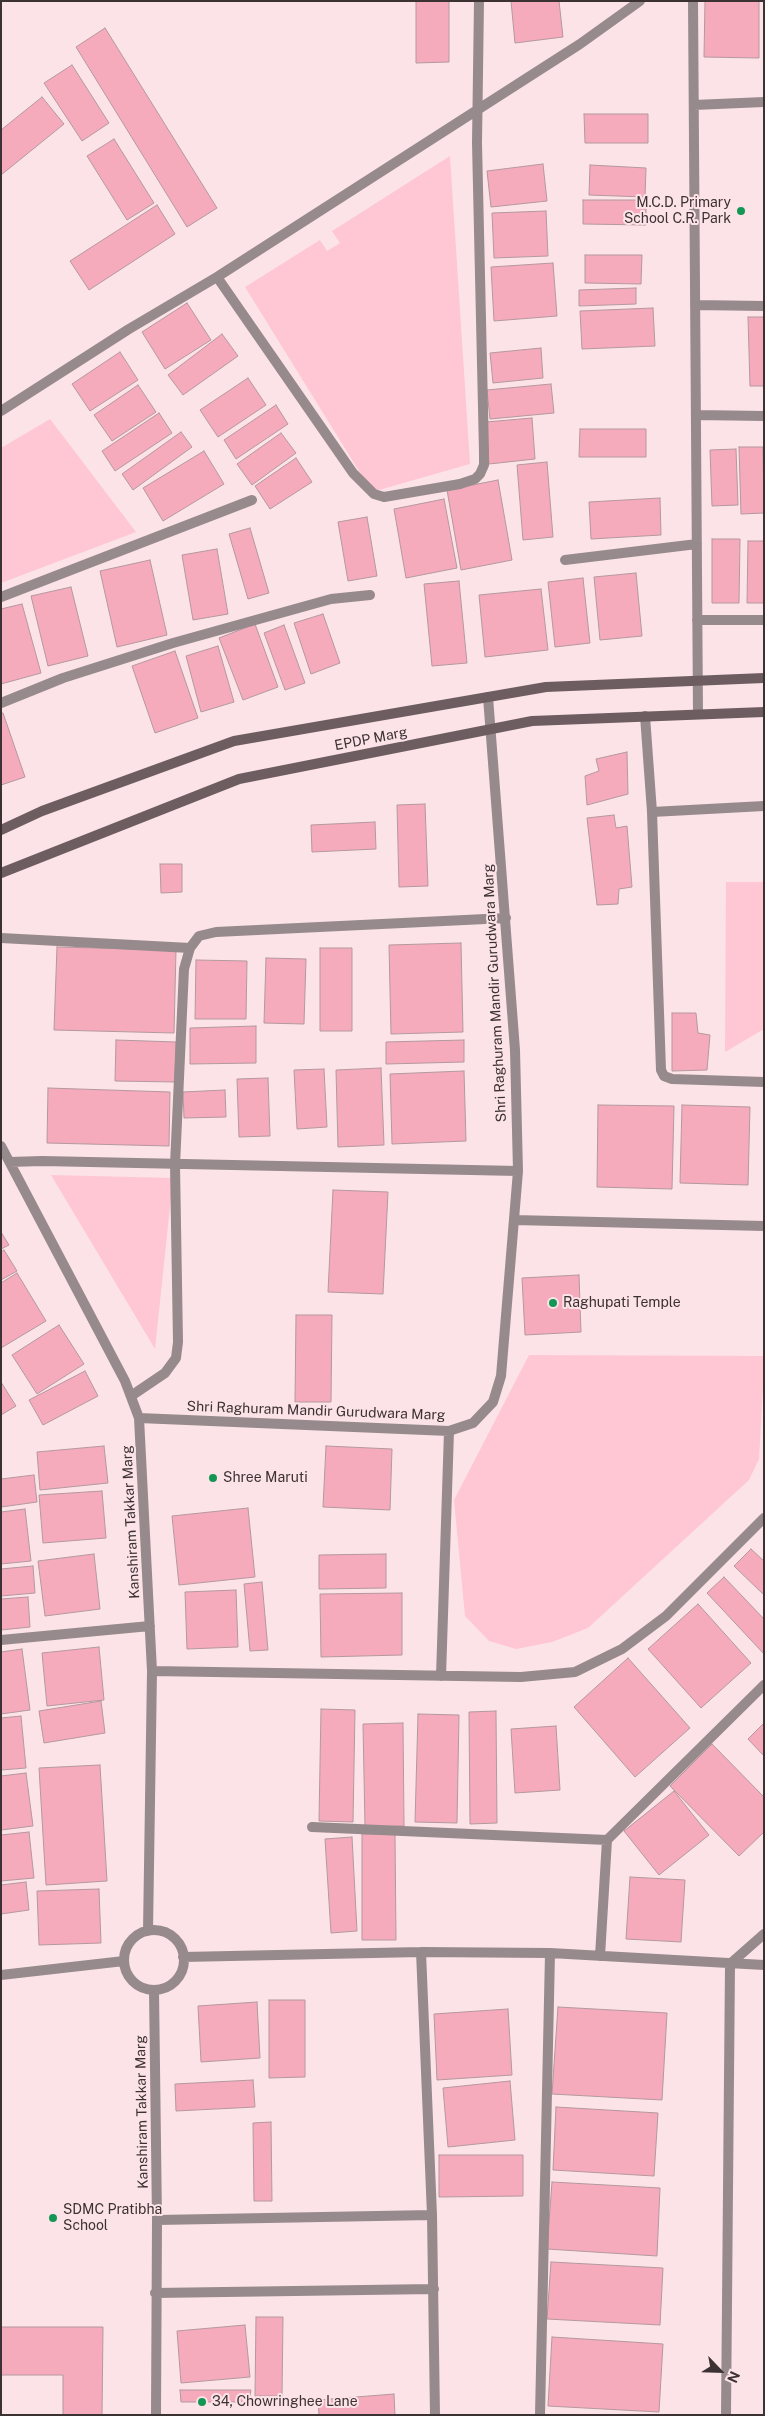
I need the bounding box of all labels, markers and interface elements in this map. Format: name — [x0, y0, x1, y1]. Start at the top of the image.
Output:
place label: M.C.D. Primary School C.R. Park — [624, 195, 731, 228]
marker: M.C.D. Primary School C.R. Park — [735, 205, 747, 217]
street label: EPDP Marg — [333, 724, 409, 754]
street label: Shri Raghuram Mandir Gurudwara Marg — [480, 863, 510, 1123]
place label: Raghupati Temple — [563, 1295, 681, 1311]
marker: Raghupati Temple — [547, 1297, 559, 1309]
street label: Shri Raghuram Mandir Gurudwara Marg — [186, 1398, 446, 1424]
street label: Kanshiram Takkar Marg — [119, 1445, 143, 1599]
place label: Shree Maruti — [223, 1470, 308, 1486]
marker: Shree Maruti — [207, 1472, 219, 1484]
street label: Kanshiram Takkar Marg — [132, 2035, 152, 2189]
place label: SDMC Pratibha School — [63, 2202, 162, 2234]
marker: SDMC Pratibha School — [47, 2212, 59, 2224]
north arrow — [695, 2346, 745, 2396]
text: N — [724, 2369, 743, 2385]
place label: 34, Chowringhee Lane — [212, 2394, 358, 2410]
marker: 34, Chowringhee Lane — [196, 2396, 208, 2408]

